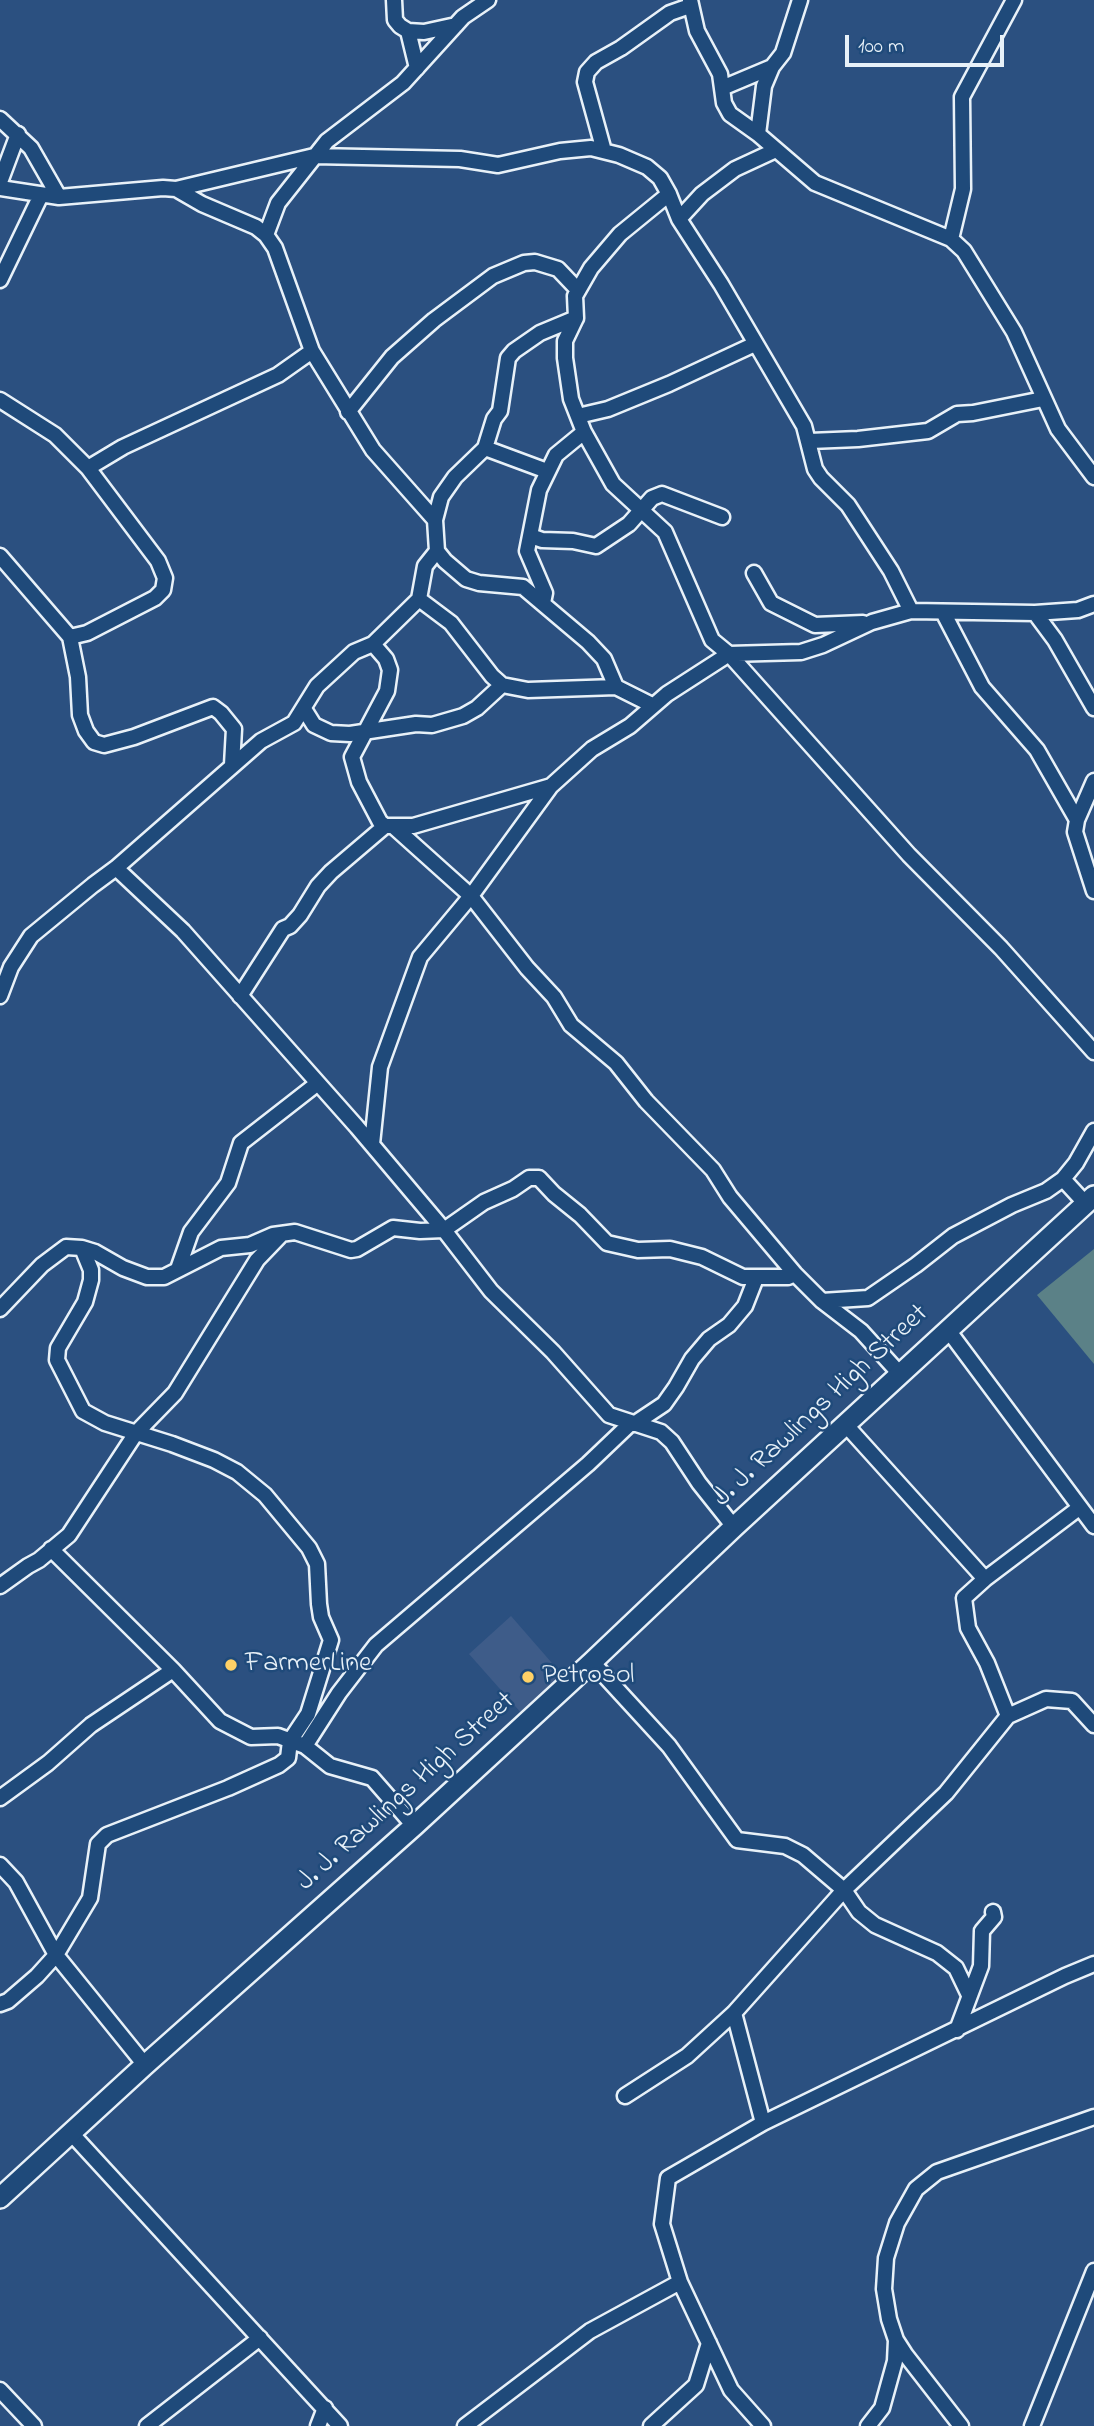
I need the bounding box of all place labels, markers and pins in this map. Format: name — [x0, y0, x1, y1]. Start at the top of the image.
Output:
place label: FarmerLine — [245, 1648, 372, 1682]
marker: FarmerLine — [223, 1657, 239, 1673]
place label: Petrosol — [542, 1660, 634, 1694]
marker: Petrosol — [520, 1669, 536, 1685]

